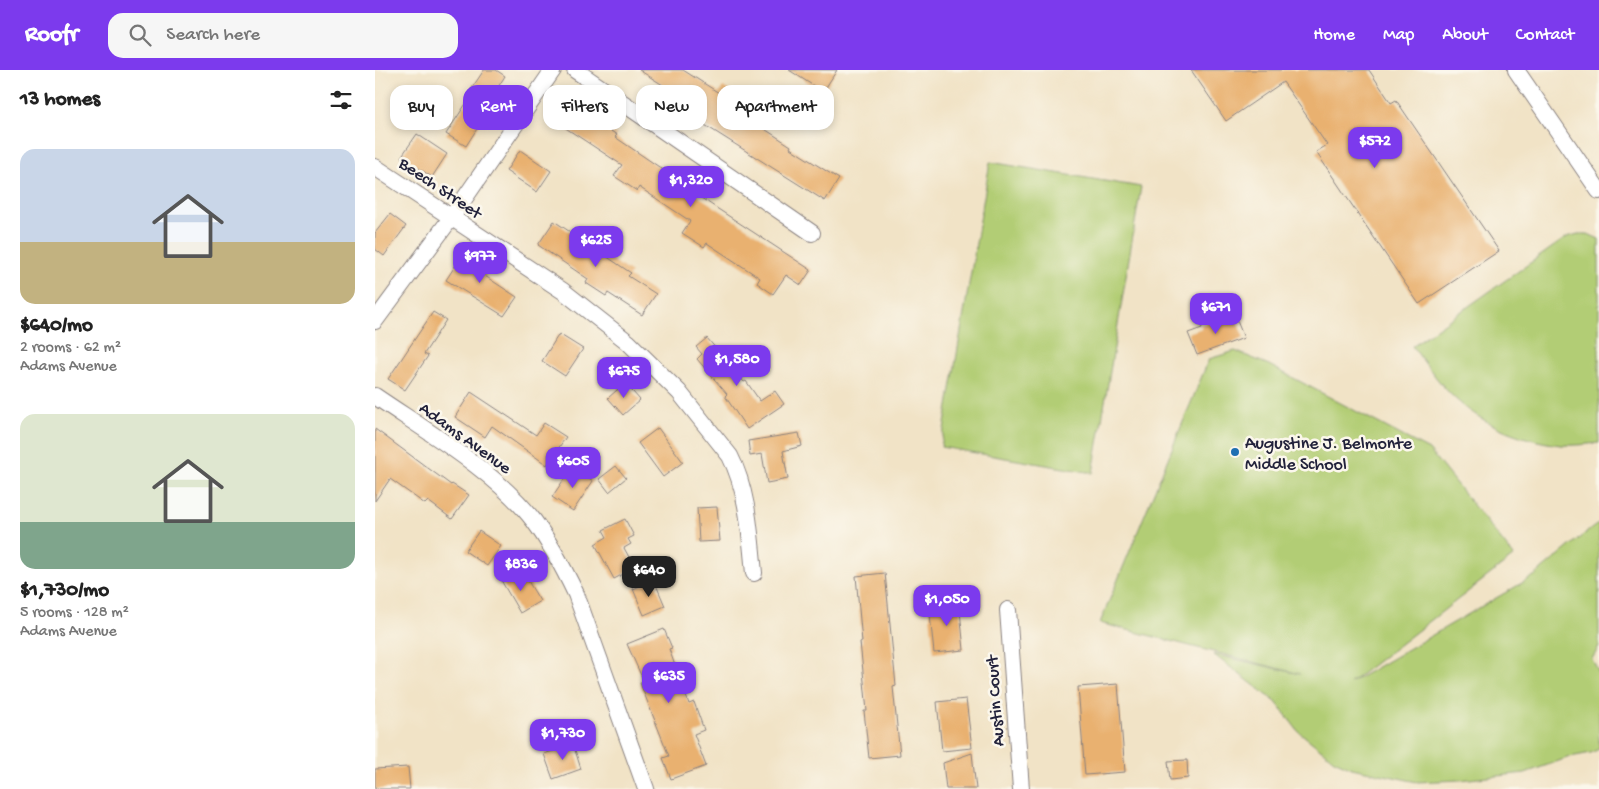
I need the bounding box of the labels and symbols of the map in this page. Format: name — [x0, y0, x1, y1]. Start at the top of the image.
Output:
pin: $572 — [1345, 126, 1405, 169]
street label: Beech Street — [393, 153, 487, 225]
pin: $1,320 — [650, 166, 732, 208]
pin: $625 — [566, 226, 626, 268]
pin: $977 — [450, 242, 510, 284]
pin: $671 — [1186, 292, 1246, 335]
pin: $1,580 — [696, 344, 778, 387]
pin: $675 — [594, 356, 654, 399]
street label: Adams Avenue — [414, 399, 515, 480]
place label: Augustine J. Belmonte Middle School — [1245, 434, 1413, 476]
pin: $605 — [543, 446, 603, 489]
marker: Augustine J. Belmonte Middle School — [1229, 446, 1241, 458]
pin: $836 — [491, 550, 551, 592]
pin: $640 — [619, 556, 679, 598]
pin: $1,050 — [906, 584, 988, 627]
street label: Austin Court — [983, 653, 1010, 747]
pin: $635 — [639, 662, 699, 704]
pin: $1,730 — [522, 718, 604, 761]

